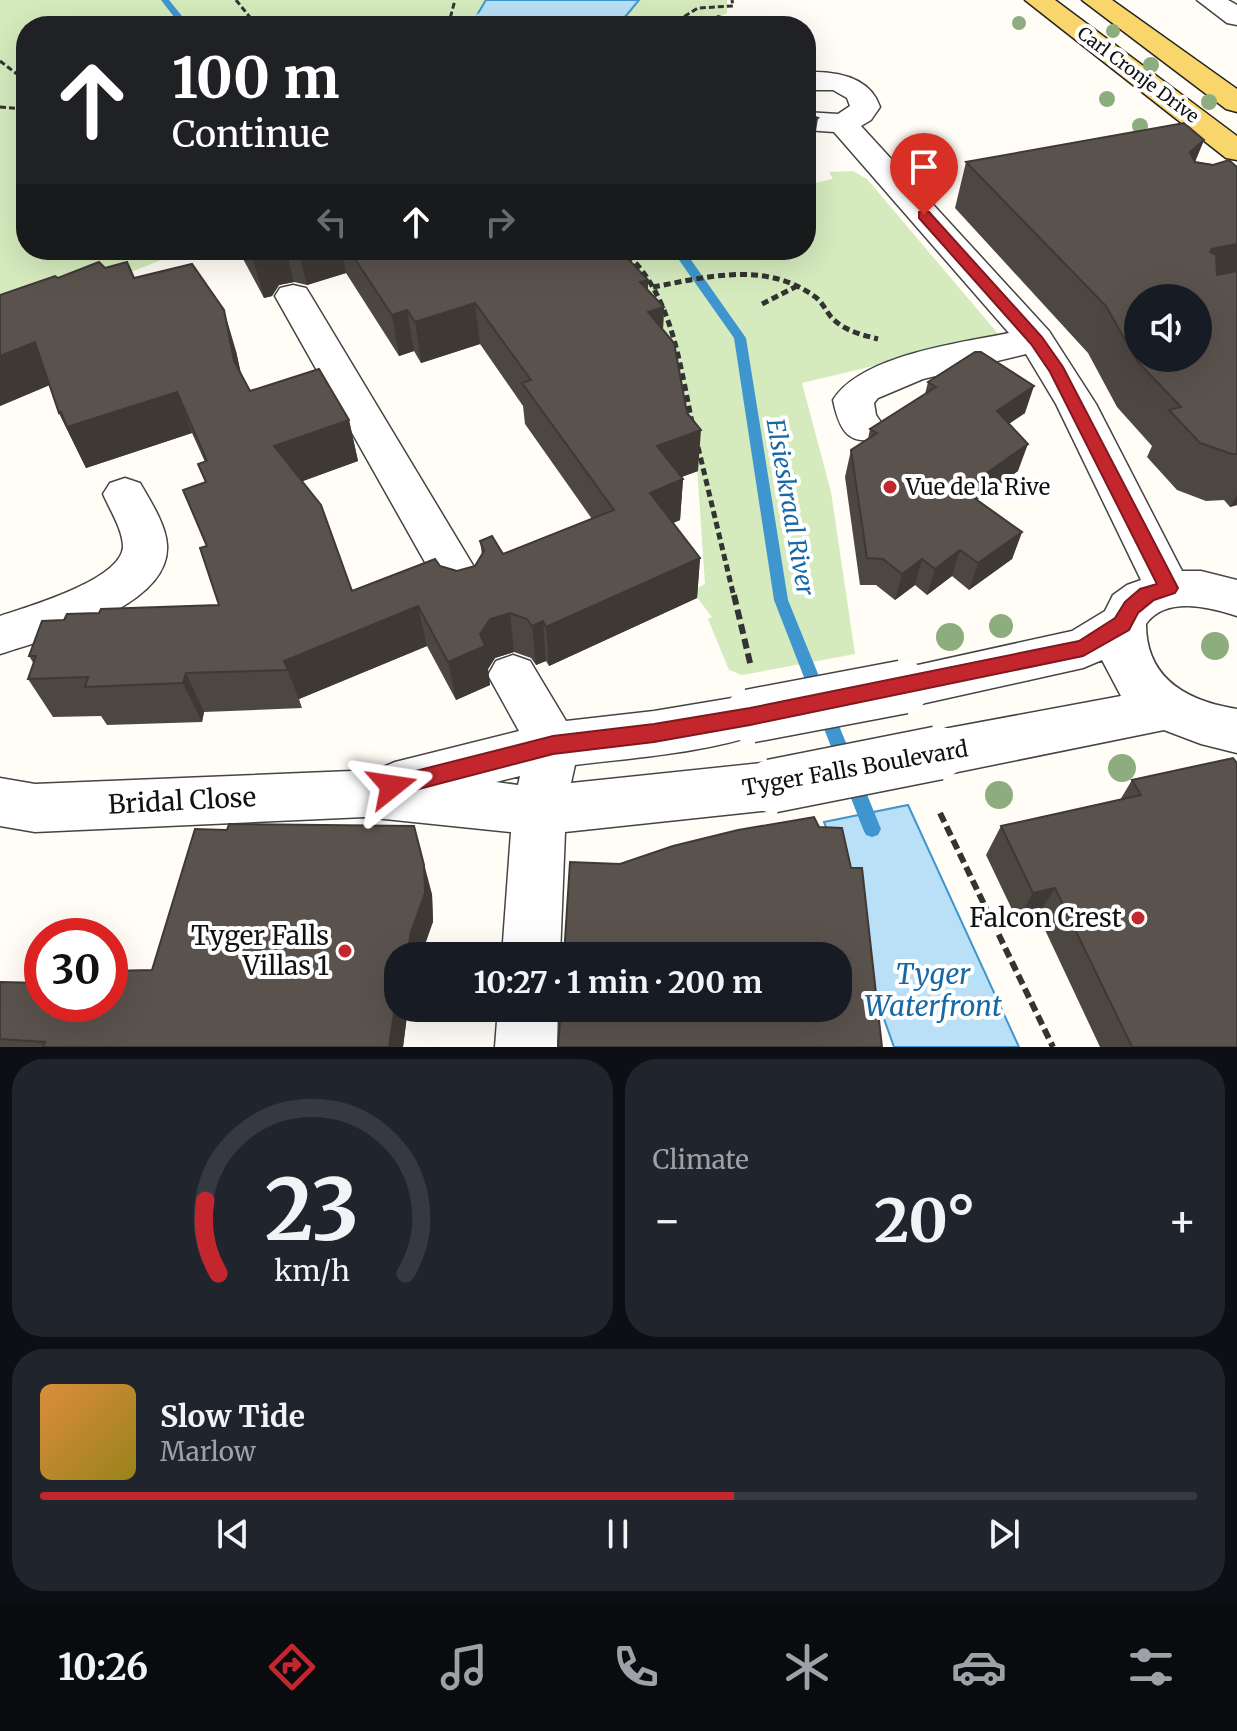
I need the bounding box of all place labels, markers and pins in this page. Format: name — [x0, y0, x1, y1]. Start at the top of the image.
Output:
pin — [890, 133, 958, 215]
place label: Vue de la Rive — [905, 473, 1050, 501]
marker: Vue de la Rive — [881, 478, 899, 496]
place label: Falcon Crest — [969, 901, 1122, 934]
marker: Falcon Crest — [1129, 909, 1147, 927]
place label: Tyger Falls Villas 1 — [191, 919, 329, 982]
marker: Tyger Falls Villas 1 — [336, 942, 354, 960]

